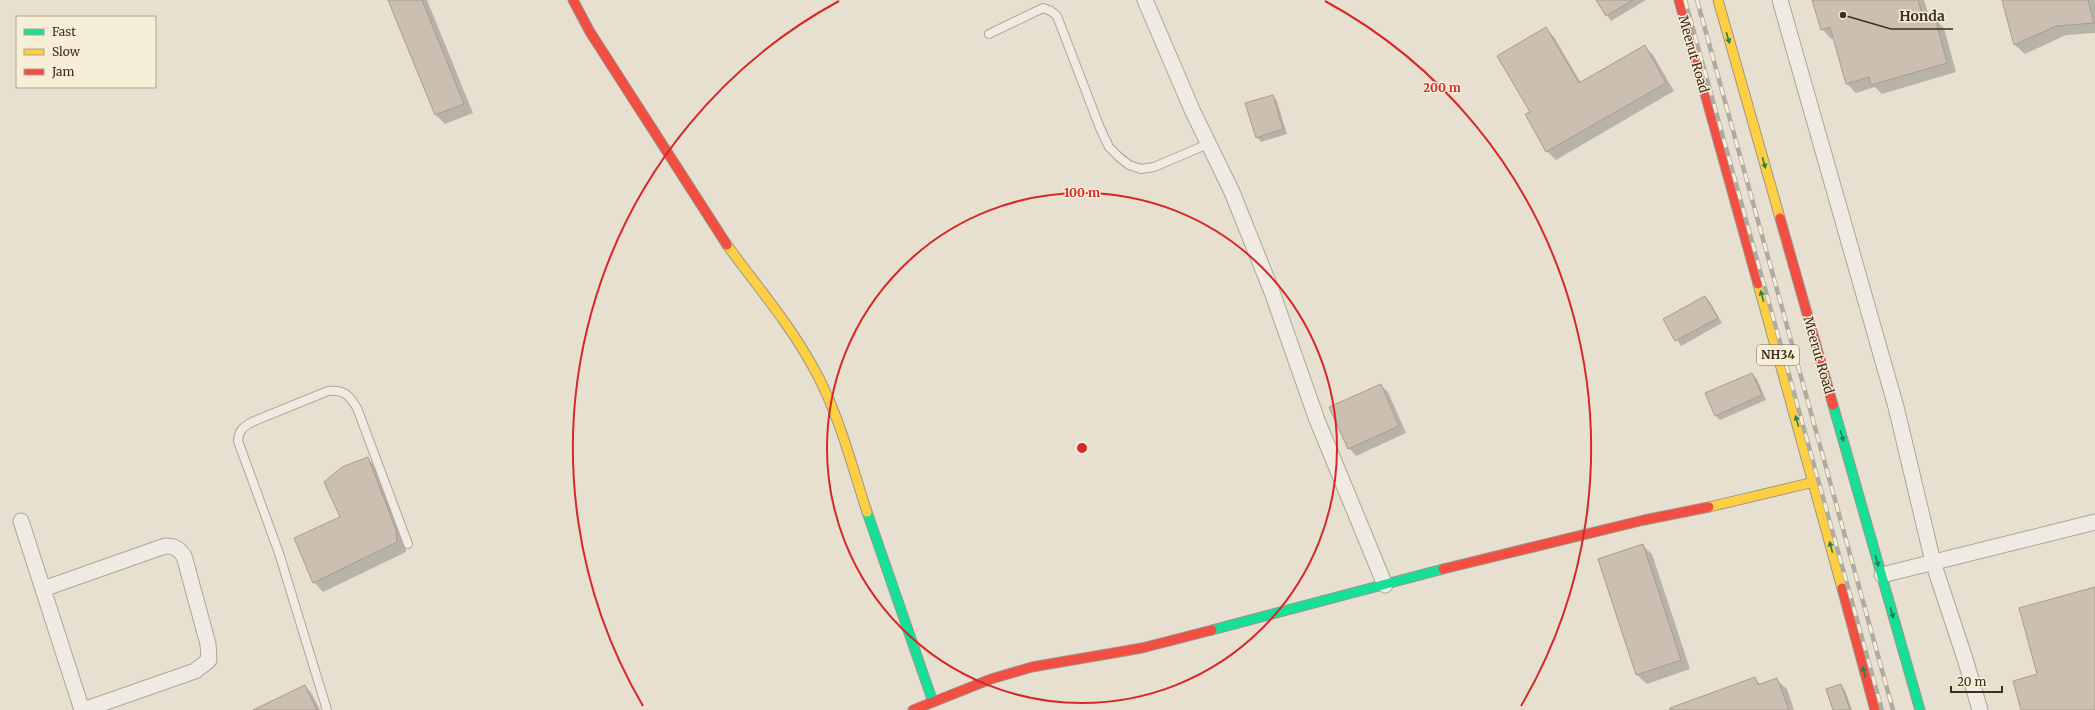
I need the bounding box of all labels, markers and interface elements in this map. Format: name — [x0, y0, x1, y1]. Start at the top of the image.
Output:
callout: Honda — [1891, 3, 1953, 29]
text: Honda — [1899, 7, 1945, 25]
street label: Meerut Road — [1674, 13, 1713, 95]
legend — [16, 16, 156, 88]
text: Fast — [52, 24, 76, 39]
one-way arrow — [1726, 31, 1732, 44]
text: Slow — [52, 44, 81, 59]
text: Jam — [51, 64, 75, 79]
text: 200 m — [1423, 80, 1461, 95]
one-way arrow — [1761, 157, 1767, 169]
text: 100 m — [1064, 185, 1100, 200]
one-way arrow — [1759, 290, 1765, 302]
street label: Meerut Road — [1799, 314, 1838, 396]
road number: NH34 — [1757, 345, 1799, 365]
one-way arrow — [1794, 415, 1800, 427]
one-way arrow — [1839, 430, 1845, 442]
centre of rings — [1075, 441, 1089, 455]
one-way arrow — [1828, 541, 1834, 553]
one-way arrow — [1875, 554, 1881, 567]
one-way arrow — [1889, 607, 1895, 619]
one-way arrow — [1861, 666, 1867, 679]
scale bar — [1951, 668, 2002, 694]
text: 20 m — [1957, 674, 1986, 689]

